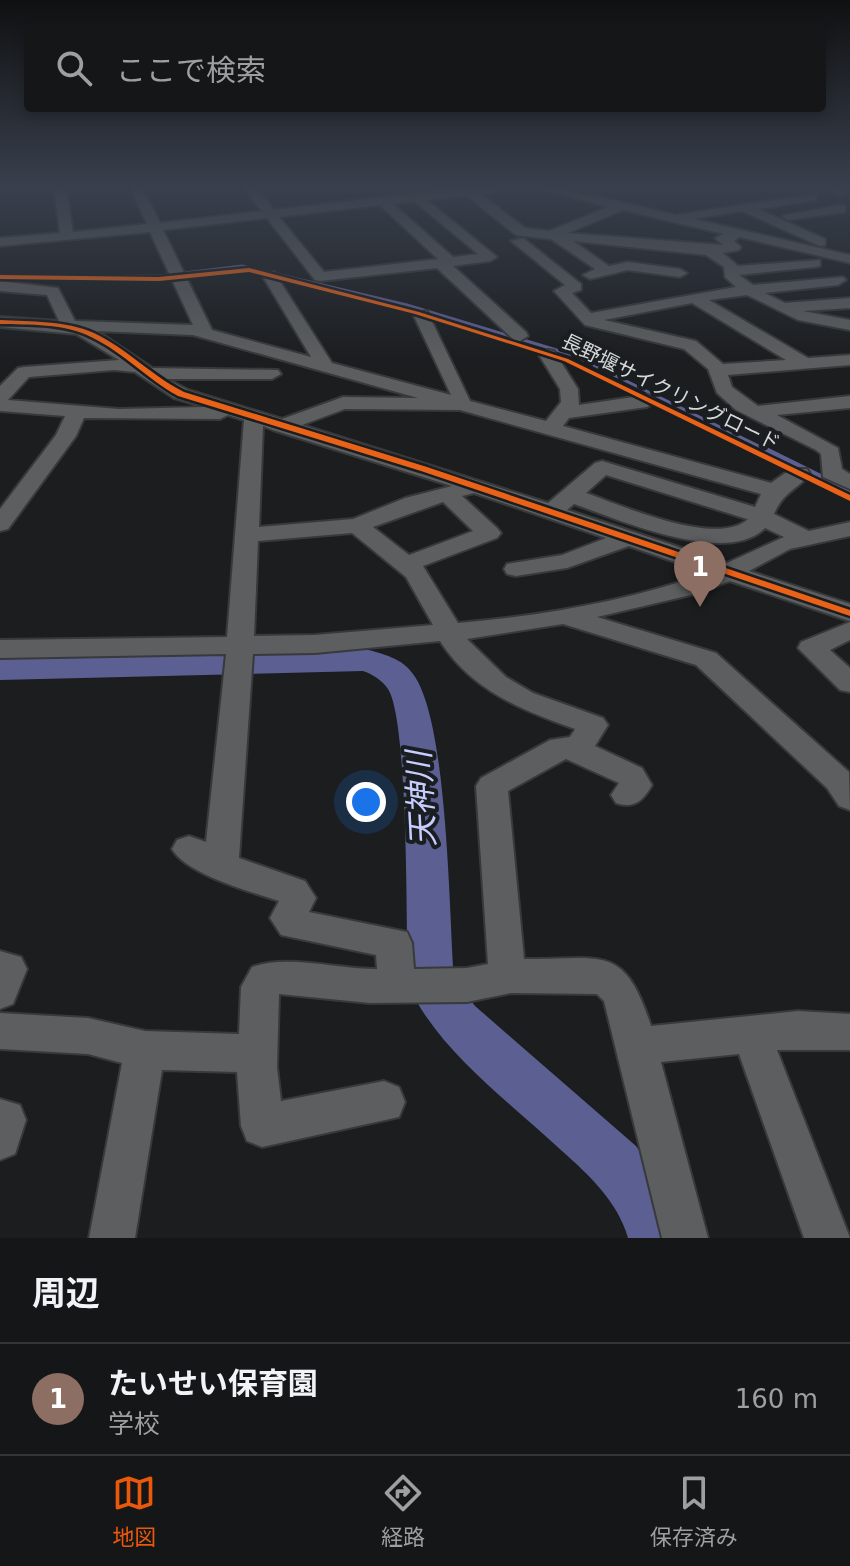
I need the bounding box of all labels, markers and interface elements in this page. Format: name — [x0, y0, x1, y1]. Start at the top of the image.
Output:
search box — [24, 24, 826, 112]
icon: search — [52, 46, 96, 90]
text: ここで検索 — [116, 53, 266, 88]
street label: 長野堰サイクリングロード — [558, 329, 784, 455]
pin: 1 — [674, 541, 726, 607]
water label: 天神川 — [399, 747, 442, 848]
your location — [346, 782, 386, 822]
text: 周辺 — [32, 1273, 100, 1313]
text: たいせい保育園 — [108, 1366, 318, 1401]
text: 1 — [49, 1384, 67, 1414]
text: 160 m — [735, 1384, 818, 1414]
text: 学校 — [108, 1409, 160, 1439]
tab: 地図 — [112, 1471, 156, 1551]
tab: 経路 — [381, 1471, 425, 1551]
tab: 保存済み — [650, 1471, 738, 1551]

